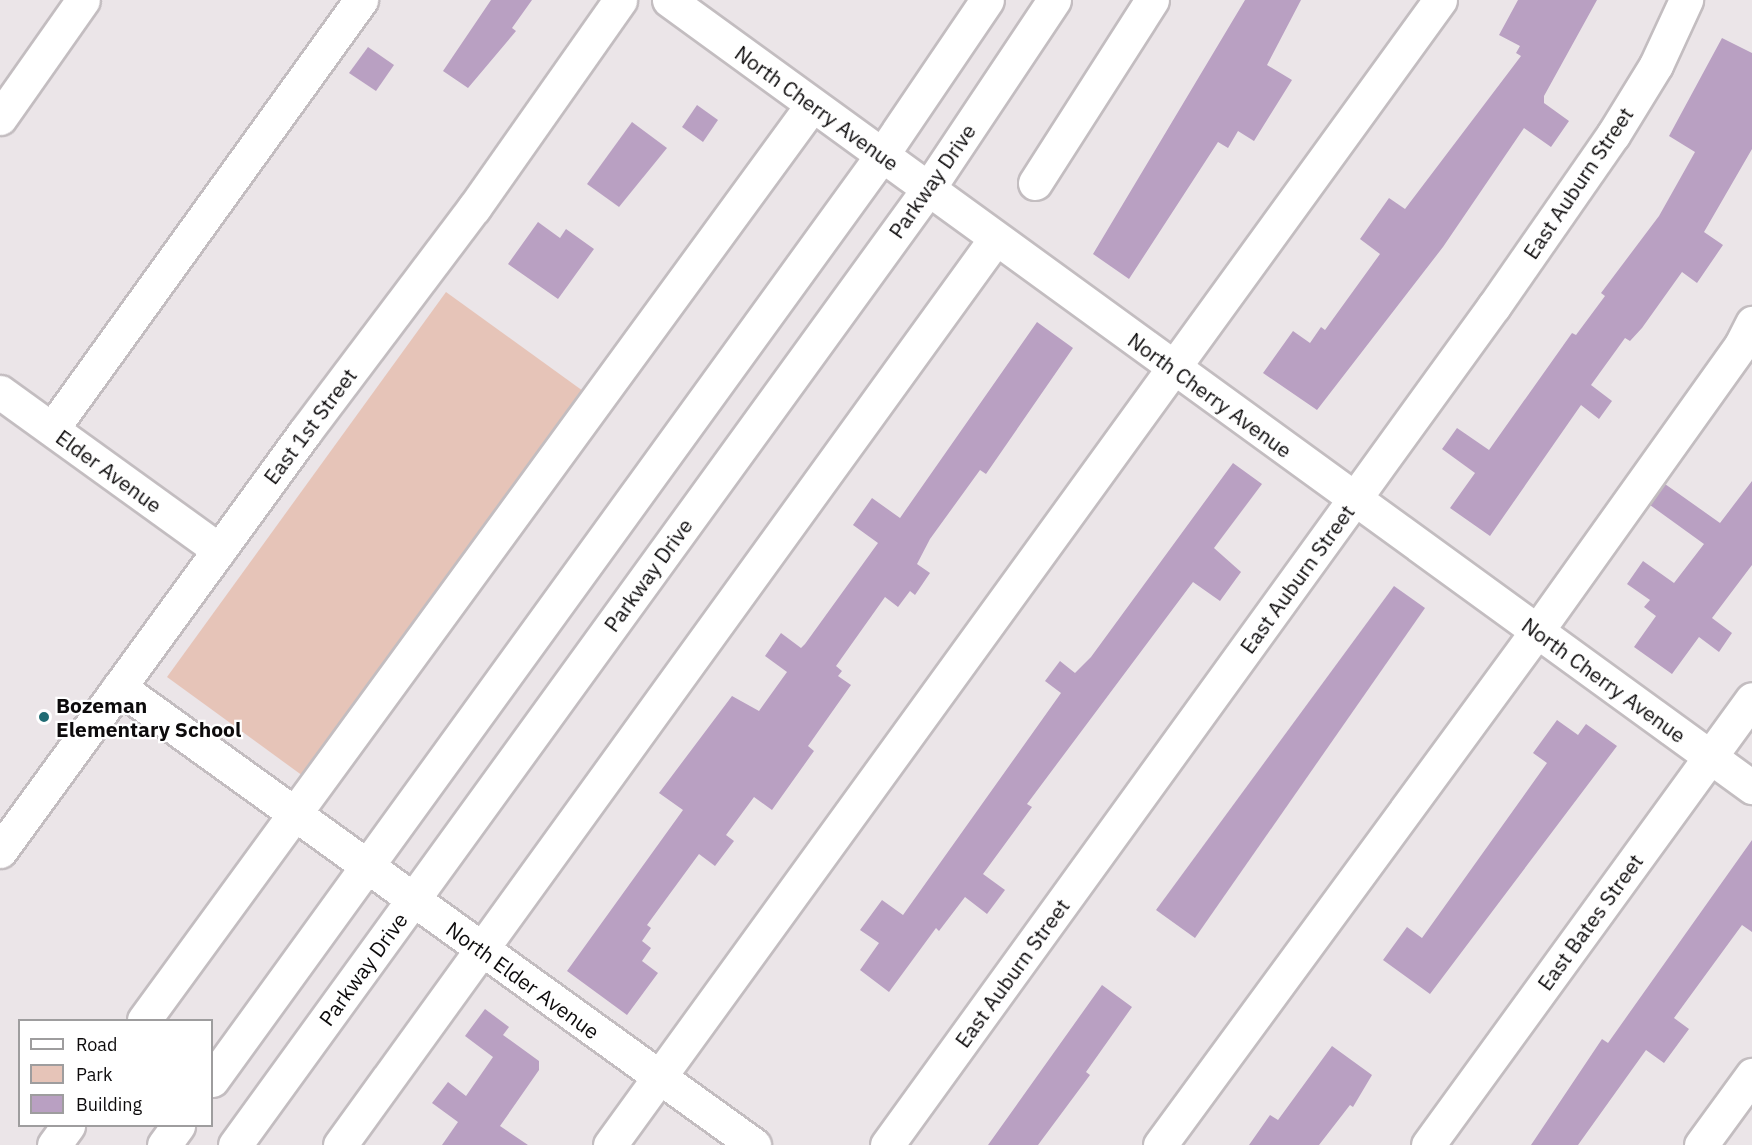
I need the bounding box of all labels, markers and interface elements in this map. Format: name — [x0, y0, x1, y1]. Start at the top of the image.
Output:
street label: North Cherry Avenue — [730, 40, 904, 176]
street label: East Auburn Street — [1518, 102, 1638, 264]
street label: Parkway Drive — [883, 119, 981, 243]
street label: North Cherry Avenue — [1123, 327, 1297, 463]
street label: East 1st Street — [258, 363, 362, 489]
street label: Elder Avenue — [51, 424, 167, 518]
street label: East Auburn Street — [1235, 500, 1359, 658]
street label: Parkway Drive — [599, 513, 697, 637]
street label: North Cherry Avenue — [1517, 612, 1691, 748]
place label: Bozeman Elementary School — [56, 692, 241, 742]
marker: Bozeman Elementary School — [37, 710, 51, 724]
street label: East Bates Street — [1532, 849, 1648, 995]
street label: East Auburn Street — [950, 894, 1074, 1052]
street label: Parkway Drive — [314, 907, 412, 1031]
street label: North Elder Avenue — [442, 916, 604, 1044]
legend — [18, 1019, 213, 1127]
text: Road — [76, 1033, 117, 1056]
text: Park — [76, 1063, 112, 1086]
text: Building — [76, 1093, 142, 1116]

